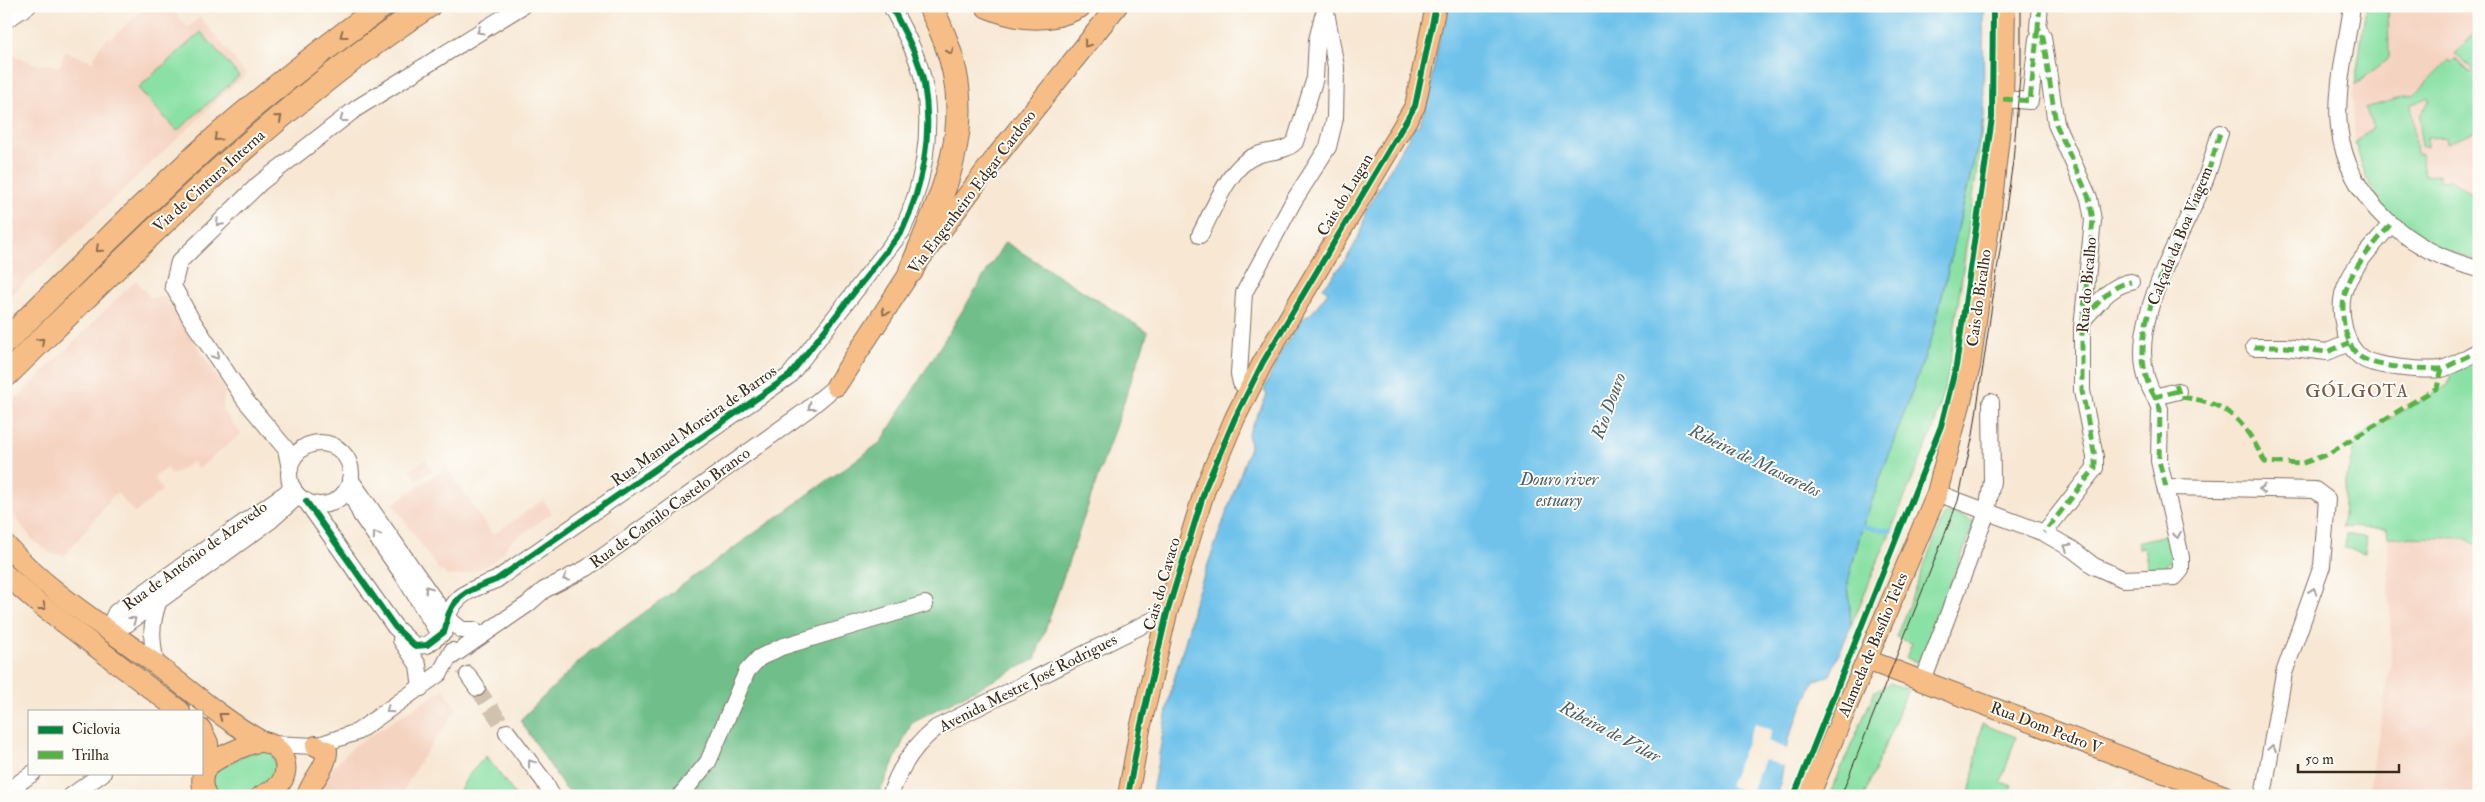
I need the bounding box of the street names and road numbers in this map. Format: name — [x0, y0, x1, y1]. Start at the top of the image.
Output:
street label: Via Engenheiro Edgar Cardoso — [904, 106, 1040, 278]
street label: Via de Cintura Interna — [149, 125, 270, 237]
street label: Cais do Lugan — [1313, 150, 1377, 240]
street label: Calçada da Boa Viagem — [2143, 163, 2217, 308]
street label: Rua do Bicalho — [2073, 236, 2101, 334]
street label: Cais do Bicalho — [1962, 248, 1996, 348]
street label: Rua Manuel Moreira de Barros — [607, 361, 781, 491]
street label: Rua de Camilo Castelo Branco — [586, 443, 754, 573]
street label: Rua de António de Azevedo — [119, 497, 271, 615]
street label: Cais do Cavaco — [1139, 535, 1185, 633]
street label: Alameda de Basílio Teles — [1833, 570, 1912, 721]
street label: Avenida Mestre José Rodrigues — [935, 629, 1121, 738]
street label: Rua Dom Pedro V — [1987, 698, 2105, 759]

